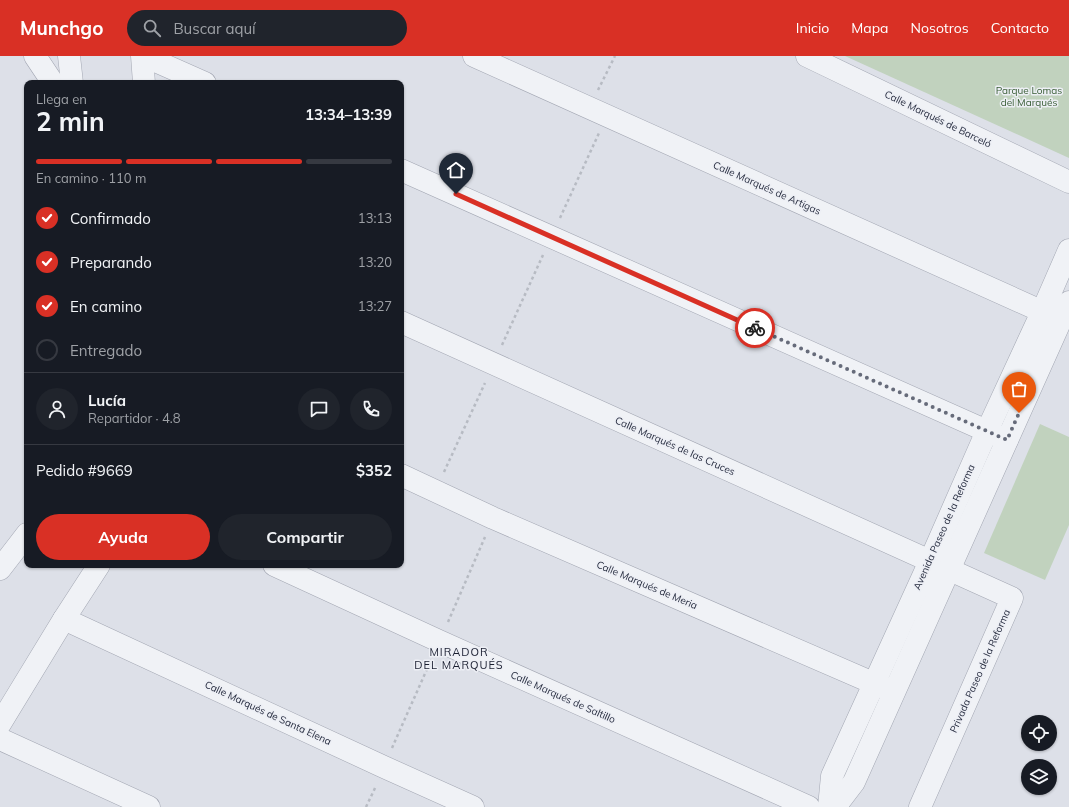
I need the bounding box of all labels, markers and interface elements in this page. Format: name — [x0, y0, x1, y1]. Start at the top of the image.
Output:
search box — [127, 10, 407, 46]
text: Munchgo — [20, 16, 103, 40]
icon: search — [141, 17, 163, 39]
text: Buscar aquí — [173, 19, 256, 38]
text: Inicio — [796, 19, 829, 37]
text: Mapa — [851, 19, 889, 37]
text: Nosotros — [911, 19, 969, 37]
text: Contacto — [991, 19, 1049, 37]
park label: Parque Lomas del Marqués — [996, 84, 1062, 109]
street label: Calle Marqués de Barceló — [882, 87, 994, 151]
text: Llega en — [36, 91, 87, 107]
text: 2 min — [36, 105, 105, 138]
text: 13:34–13:39 — [305, 105, 392, 124]
pin — [439, 153, 473, 194]
street label: Calle Marqués de Artigas — [711, 158, 823, 218]
icon: home — [445, 159, 467, 181]
text: En camino · 110 m — [36, 170, 146, 186]
icon: check — [36, 207, 58, 229]
text: Confirmado — [70, 209, 151, 228]
text: 13:13 — [358, 210, 392, 226]
icon: check — [36, 251, 58, 273]
text: Preparando — [70, 253, 152, 272]
text: 13:20 — [358, 254, 392, 270]
icon: check — [36, 295, 58, 317]
text: En camino — [70, 297, 142, 316]
text: 13:27 — [358, 298, 392, 314]
courier — [735, 308, 775, 348]
icon: bike — [744, 317, 766, 339]
text: Entregado — [70, 341, 142, 360]
pin — [1002, 372, 1036, 413]
icon: bag — [1008, 378, 1030, 400]
button: person — [36, 388, 78, 430]
button: chat — [298, 388, 340, 430]
button: phone — [350, 388, 392, 430]
text: Lucía — [88, 391, 126, 410]
text: Repartidor · 4.8 — [88, 410, 181, 426]
street label: Calle Marqués de las Cruces — [613, 414, 737, 478]
text: Pedido #9669 — [36, 461, 133, 480]
text: $352 — [356, 461, 392, 480]
street label: Avenida Paseo de la Reforma — [910, 462, 978, 592]
button: Ayuda — [36, 514, 210, 560]
button: Compartir — [218, 514, 392, 560]
street label: Calle Marqués de Meria — [595, 558, 699, 612]
street label: Privada Paseo de la Reforma — [947, 607, 1013, 735]
district label: MIRADOR DEL MARQUÉS — [414, 645, 504, 672]
street label: Calle Marqués de Saltillo — [509, 668, 618, 726]
street label: Calle Marqués de Santa Elena — [203, 678, 333, 748]
map controls — [1021, 715, 1057, 795]
button: locate — [1021, 715, 1057, 751]
button: layers — [1021, 759, 1057, 795]

